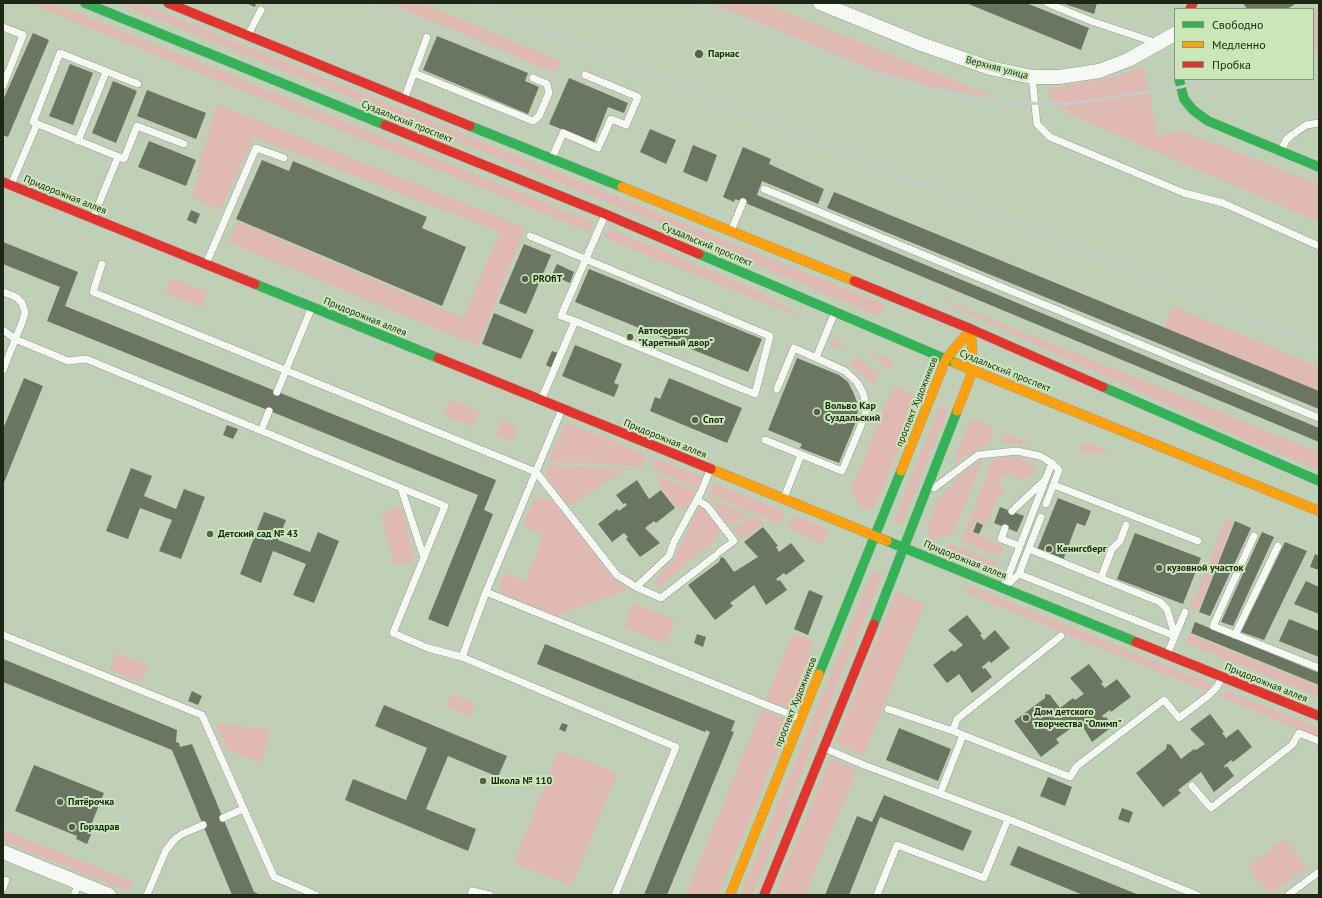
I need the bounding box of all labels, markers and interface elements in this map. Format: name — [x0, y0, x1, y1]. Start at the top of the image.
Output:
legend — [1174, 8, 1314, 80]
text: Свободно — [1212, 17, 1263, 32]
text: Медленно — [1212, 37, 1266, 52]
marker: Парнас — [693, 48, 705, 60]
place label: Парнас — [708, 48, 739, 60]
street label: Верхняя улица — [964, 54, 1030, 82]
text: Пробка — [1212, 57, 1251, 72]
street label: Суздальский проспект — [360, 98, 454, 146]
street label: Придорожная аллея — [22, 173, 108, 217]
street label: Суздальский проспект — [660, 220, 754, 270]
place label: PROfiT — [533, 273, 562, 285]
marker: PROfiT — [520, 274, 530, 284]
street label: Придорожная аллея — [322, 295, 408, 339]
place label: Автосервис "Каретный двор" — [638, 325, 713, 348]
marker: Автосервис "Каретный двор" — [625, 332, 635, 342]
street label: Суздальский проспект — [958, 347, 1052, 395]
street label: проспект Художников — [893, 355, 941, 449]
place label: Вольво Кар Суздальский — [825, 400, 880, 424]
marker: Вольво Кар Суздальский — [812, 407, 822, 417]
place label: Спот — [703, 414, 723, 426]
marker: Спот — [690, 415, 700, 425]
street label: Придорожная аллея — [622, 417, 708, 461]
place label: Детский сад № 43 — [218, 528, 298, 540]
marker: Детский сад № 43 — [205, 529, 215, 539]
street label: Придорожная аллея — [922, 538, 1008, 582]
place label: Кенигсберг — [1057, 543, 1106, 555]
marker: Кенигсберг — [1044, 544, 1054, 554]
place label: кузовной участок — [1167, 562, 1243, 574]
marker: кузовной участок — [1154, 563, 1164, 573]
street label: проспект Художников — [772, 655, 820, 749]
street label: Придорожная аллея — [1223, 661, 1309, 705]
place label: Дом детского творчества "Олимп" — [1034, 706, 1122, 730]
marker: Дом детского творчества "Олимп" — [1021, 713, 1031, 723]
place label: Школа № 110 — [491, 775, 552, 787]
marker: Школа № 110 — [478, 776, 488, 786]
place label: Пятёрочка — [68, 796, 114, 808]
marker: Пятёрочка — [55, 797, 65, 807]
place label: Горздрав — [80, 821, 120, 833]
marker: Горздрав — [67, 822, 77, 832]

